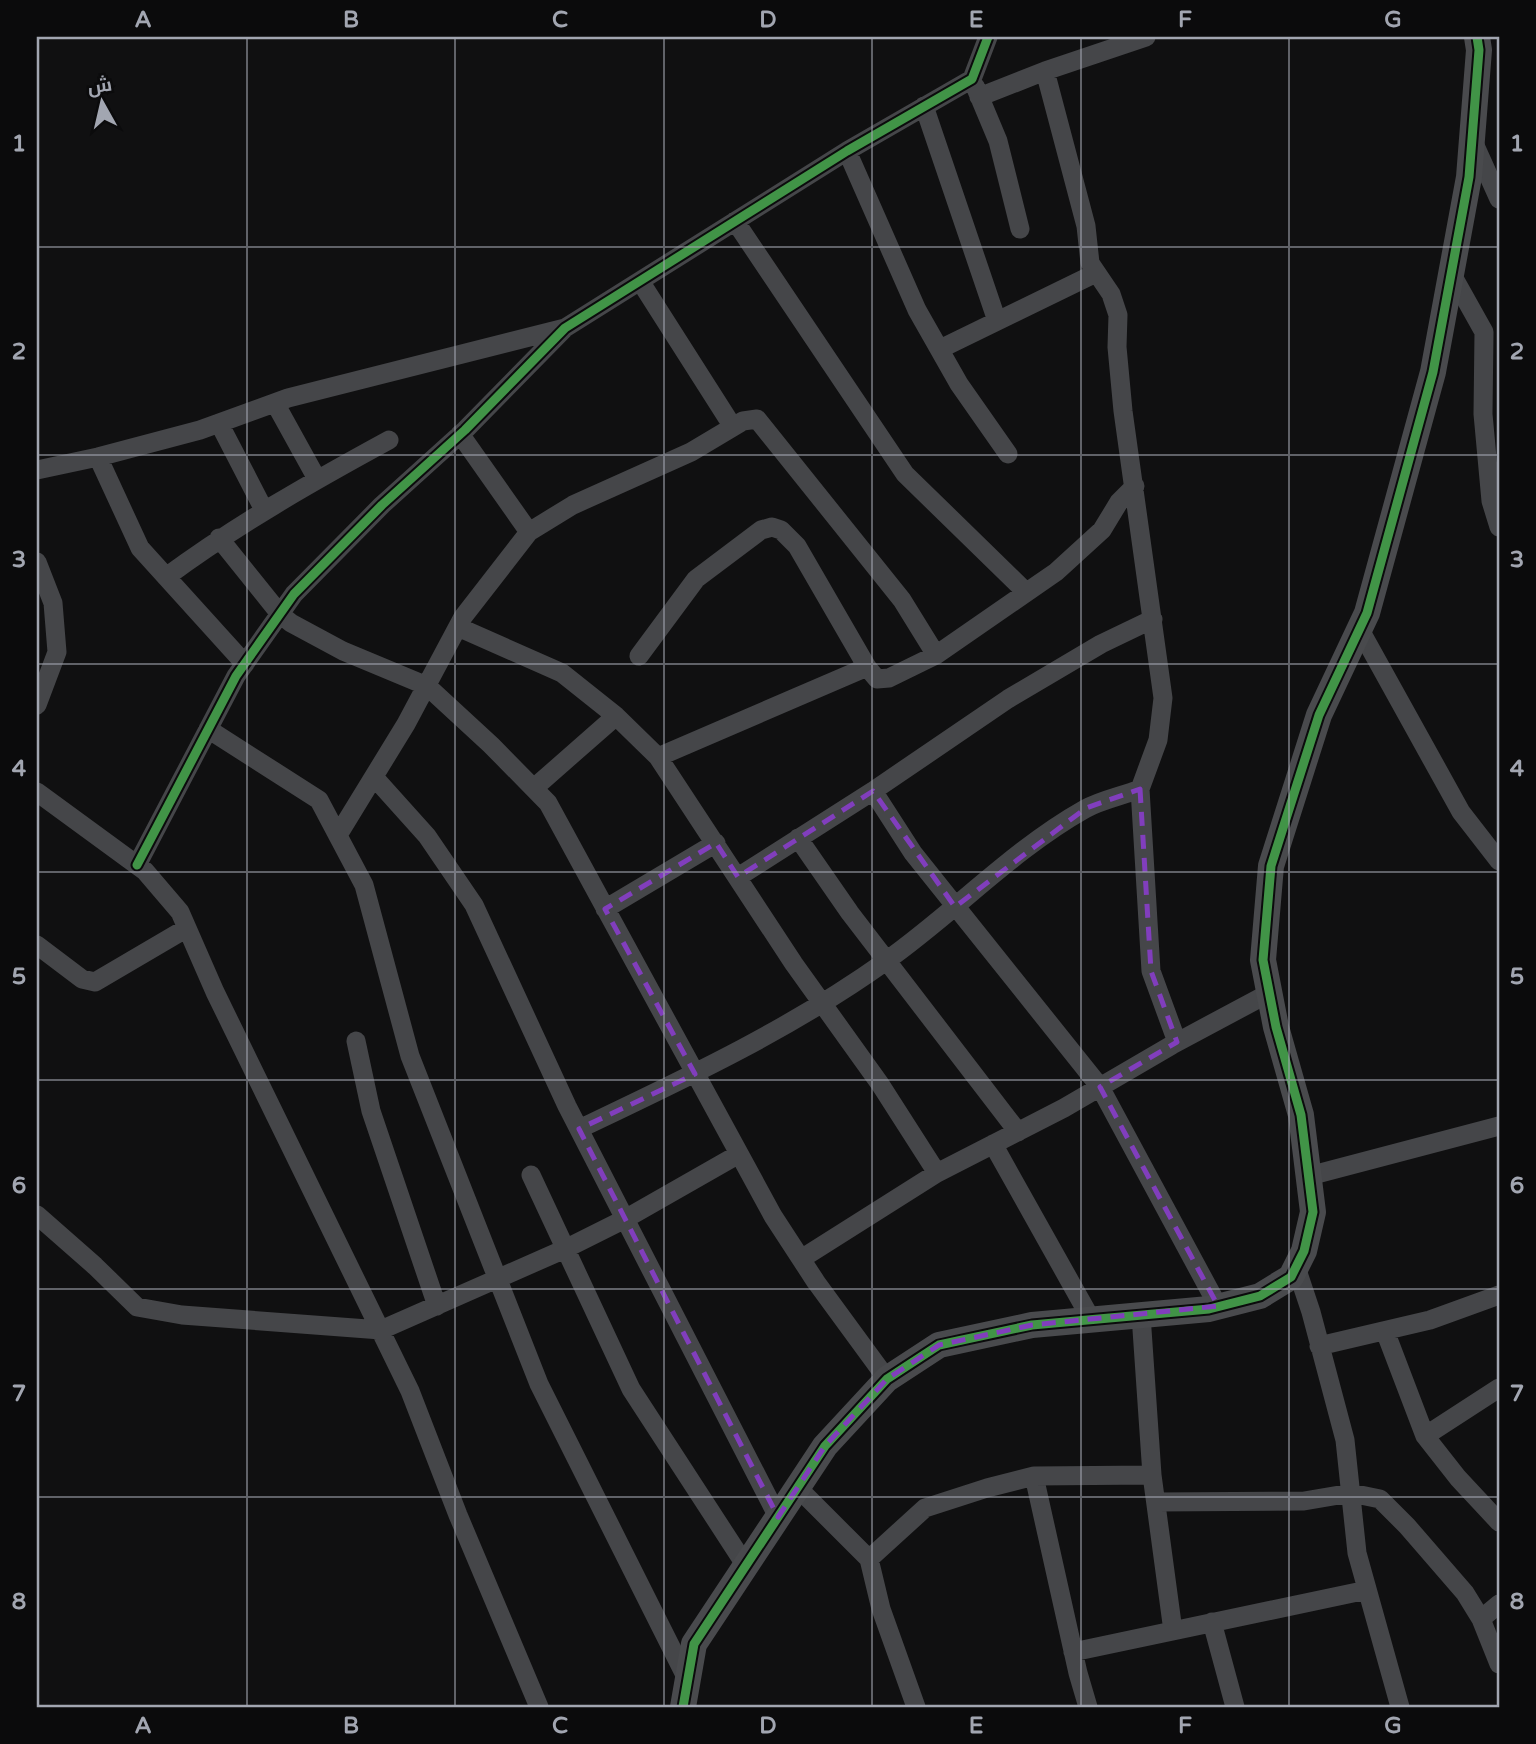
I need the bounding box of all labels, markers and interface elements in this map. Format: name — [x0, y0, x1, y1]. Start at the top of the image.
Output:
text: A — [134, 6, 152, 34]
text: B — [343, 6, 359, 34]
text: C — [552, 6, 568, 34]
text: D — [759, 6, 777, 34]
text: E — [969, 6, 983, 34]
text: F — [1178, 6, 1192, 34]
text: G — [1384, 6, 1402, 34]
north arrow — [66, 66, 136, 136]
text: ش — [86, 74, 113, 99]
text: 1 — [12, 130, 26, 158]
text: 1 — [1510, 130, 1524, 158]
text: 2 — [12, 338, 26, 366]
text: 2 — [1510, 338, 1524, 366]
text: 3 — [12, 546, 26, 574]
text: 3 — [1510, 546, 1524, 574]
text: 4 — [12, 755, 27, 783]
text: 4 — [1510, 755, 1525, 783]
text: 5 — [12, 963, 26, 991]
text: 5 — [1510, 963, 1524, 991]
text: 6 — [12, 1172, 26, 1200]
text: 6 — [1510, 1172, 1524, 1200]
text: 7 — [12, 1380, 26, 1408]
text: 7 — [1510, 1380, 1524, 1408]
text: 8 — [12, 1588, 26, 1616]
text: 8 — [1510, 1588, 1524, 1616]
text: A — [134, 1712, 152, 1740]
text: B — [343, 1712, 359, 1740]
text: C — [552, 1712, 568, 1740]
text: D — [759, 1712, 777, 1740]
text: E — [969, 1712, 983, 1740]
text: F — [1178, 1712, 1192, 1740]
text: G — [1384, 1712, 1402, 1740]

